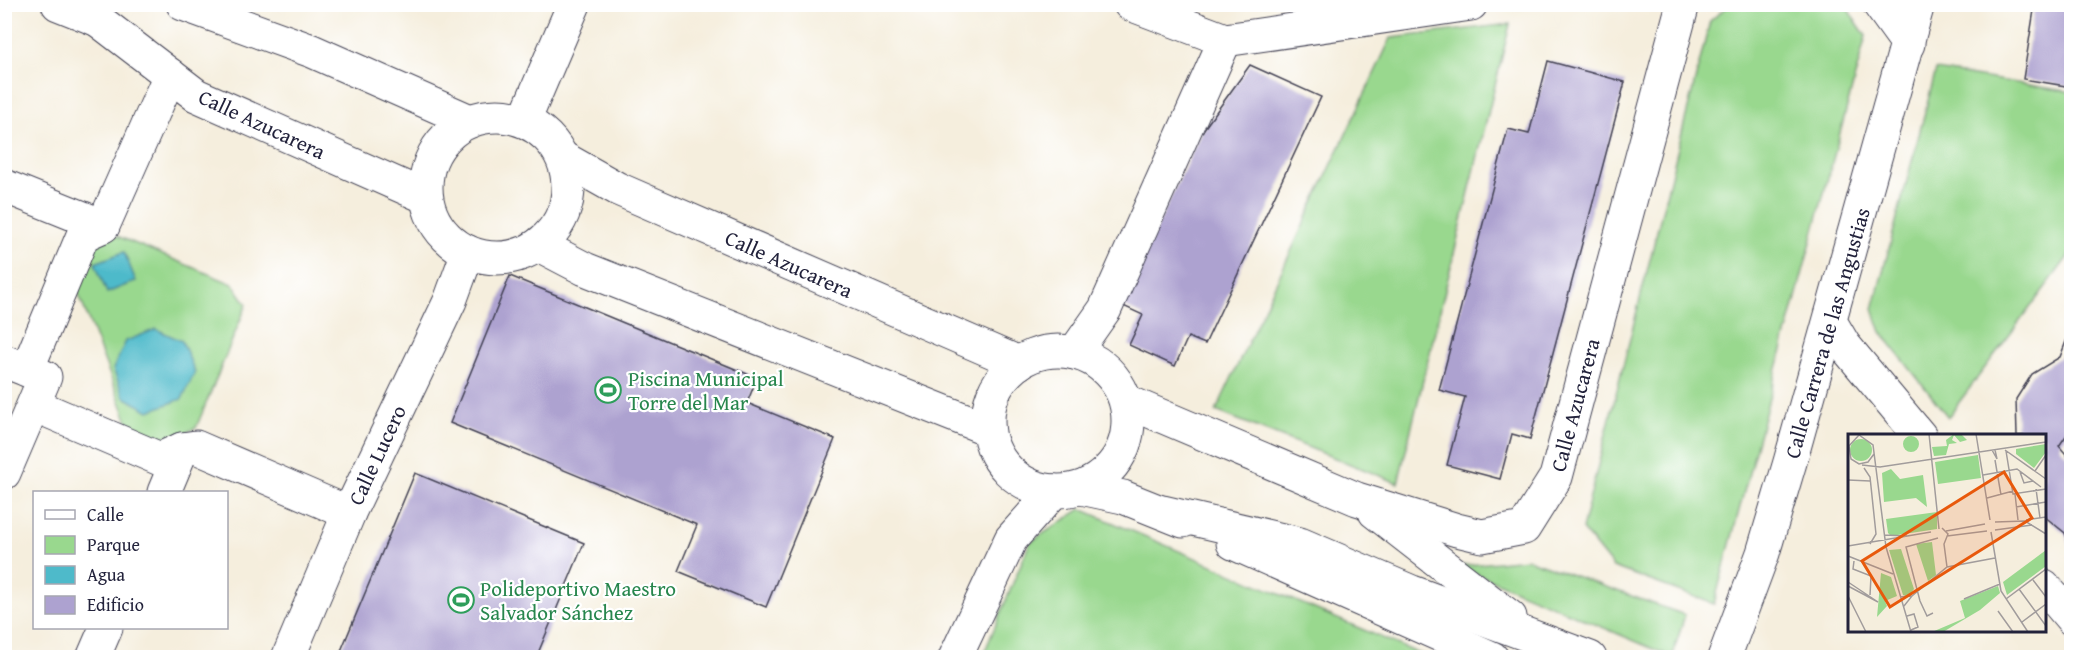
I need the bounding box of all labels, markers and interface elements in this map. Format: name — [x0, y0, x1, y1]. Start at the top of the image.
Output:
street label: Calle Azucarera — [194, 81, 331, 167]
street label: Calle Carrera de las Angustias — [1776, 204, 1878, 462]
street label: Calle Azucarera — [720, 222, 858, 306]
street label: Calle Azucarera — [1542, 335, 1608, 475]
place label: Piscina Municipal Torre del Mar — [628, 363, 784, 418]
sports icon: Piscina Municipal Torre del Mar — [593, 375, 623, 405]
street label: Calle Lucero — [340, 400, 414, 510]
inset map — [1848, 434, 2046, 632]
legend — [33, 491, 228, 629]
text: Calle — [87, 501, 124, 528]
text: Parque — [87, 531, 140, 558]
text: Agua — [87, 561, 126, 588]
place label: Polideportivo Maestro Salvador Sánchez — [480, 573, 676, 628]
sports icon: Polideportivo Maestro Salvador Sánchez — [446, 585, 476, 615]
text: Edificio — [87, 591, 144, 618]

